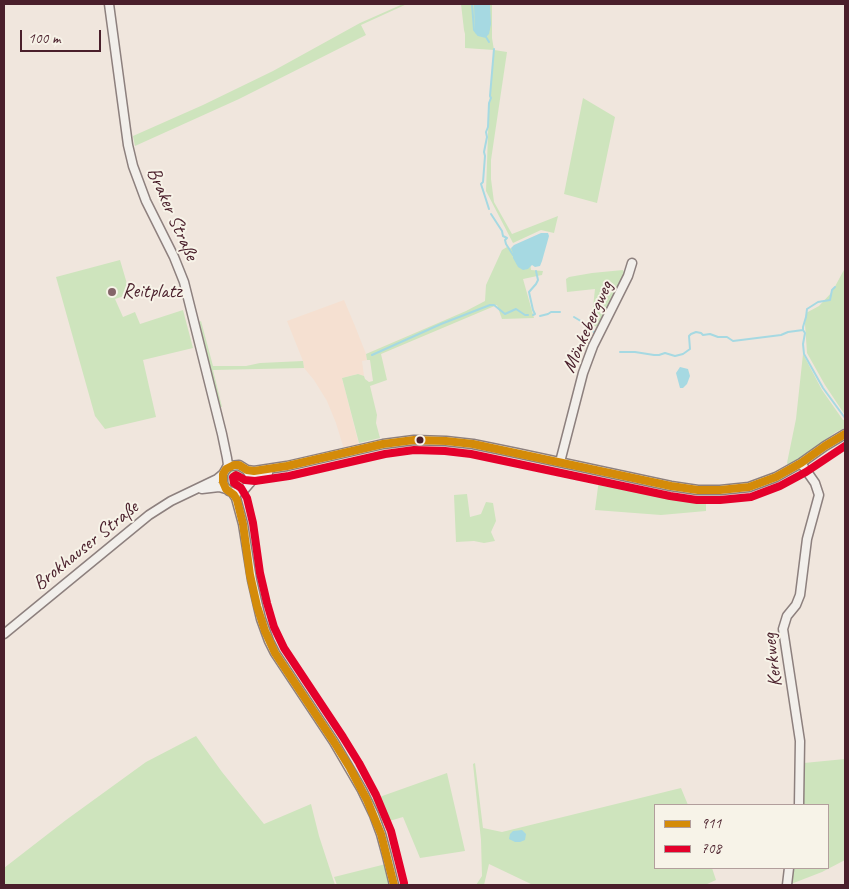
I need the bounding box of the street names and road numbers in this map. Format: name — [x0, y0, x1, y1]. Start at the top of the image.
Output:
street label: Braker Straße — [141, 164, 203, 264]
street label: Mönkebergweg — [557, 277, 619, 377]
street label: Brokhauser Straße — [28, 496, 144, 596]
street label: Kerkweg — [758, 632, 788, 688]

